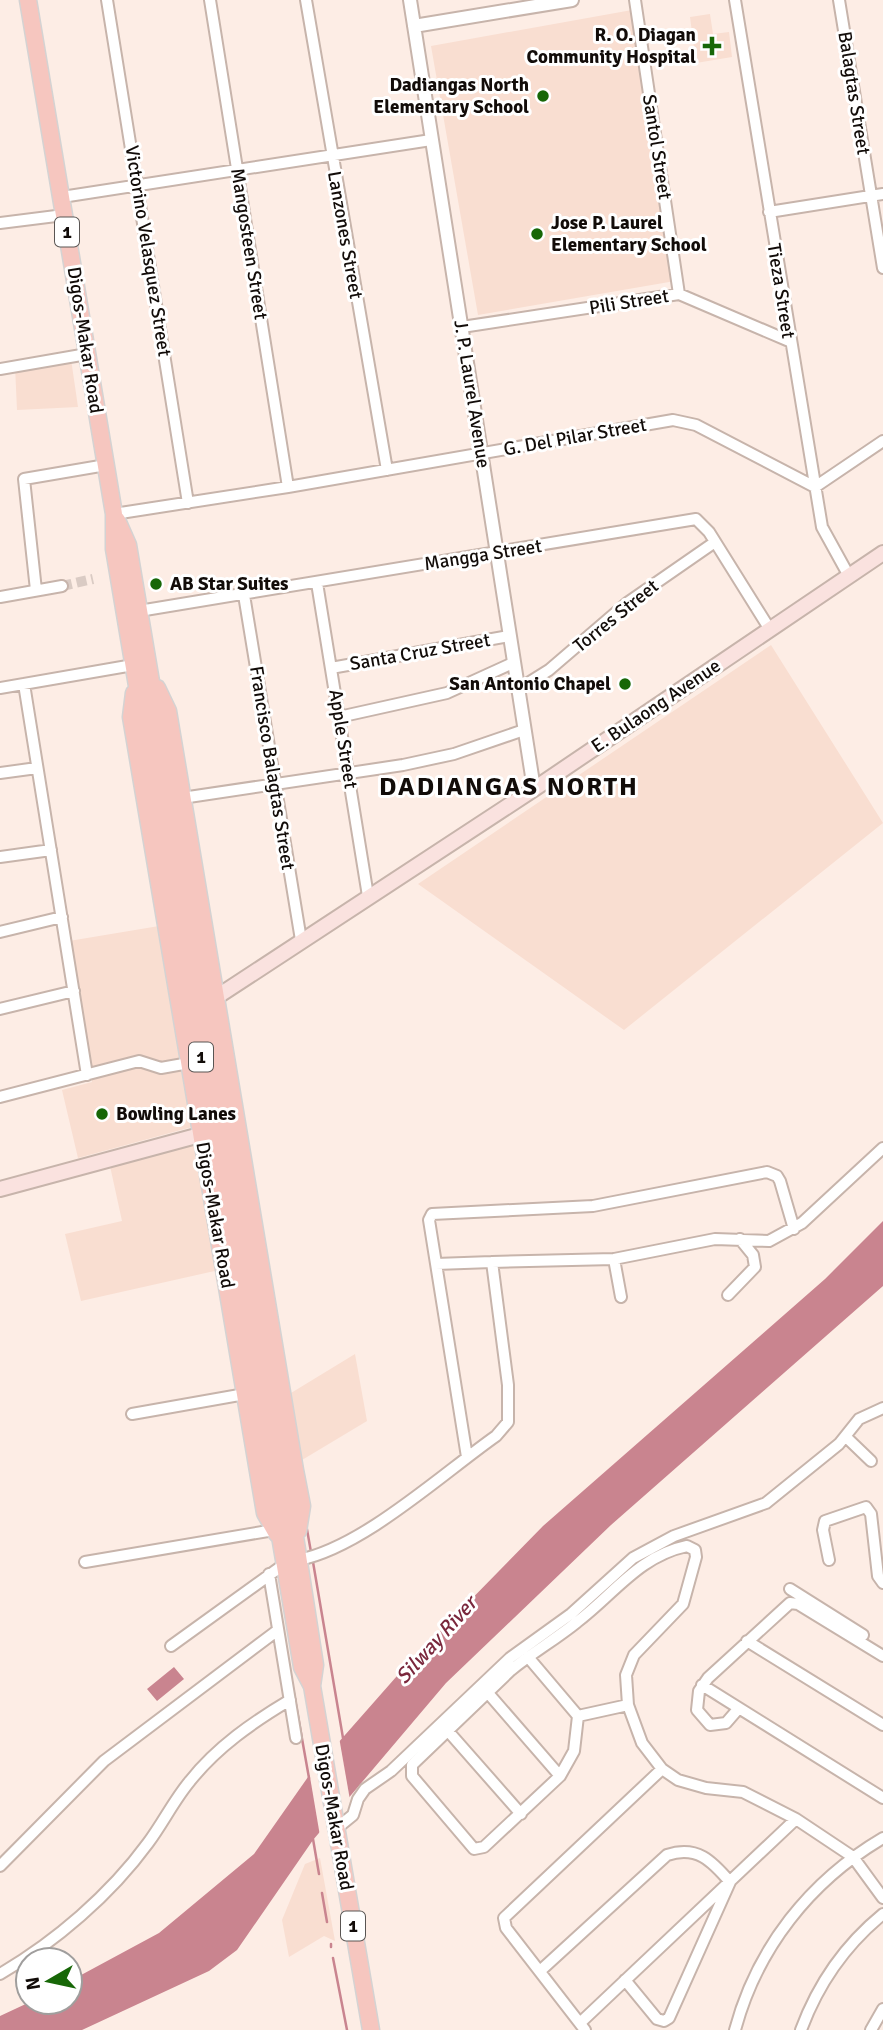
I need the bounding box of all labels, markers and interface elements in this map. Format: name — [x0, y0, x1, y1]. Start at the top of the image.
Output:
place label: R. O. Diagan Community Hospital — [527, 23, 696, 69]
street label: Balagtas Street — [832, 30, 876, 157]
marker: R. O. Diagan Community Hospital — [702, 36, 722, 56]
place label: Dadiangas North Elementary School — [373, 73, 529, 119]
marker: Dadiangas North Elementary School — [535, 88, 551, 104]
street label: Santol Street — [637, 93, 677, 202]
street label: Victorino Velasquez Street — [119, 144, 177, 359]
street label: Mangosteen Street — [225, 167, 273, 322]
street label: Lanzones Street — [322, 169, 368, 301]
place label: Jose P. Laurel Elementary School — [551, 211, 707, 257]
road number: 1 — [55, 218, 79, 246]
marker: Jose P. Laurel Elementary School — [529, 226, 545, 242]
street label: Tieza Street — [762, 242, 800, 341]
street label: Digos-Makar Road — [62, 265, 108, 415]
street label: Pili Street — [587, 284, 671, 320]
street label: J. P. Laurel Avenue — [448, 318, 496, 470]
street label: G. Del Pilar Street — [502, 413, 649, 461]
street label: Mangga Street — [422, 534, 544, 576]
place label: AB Star Suites — [170, 572, 289, 596]
street label: Torres Street — [569, 574, 664, 658]
marker: AB Star Suites — [148, 576, 164, 592]
street label: Santa Cruz Street — [348, 628, 492, 676]
street label: E. Bulaong Avenue — [587, 654, 725, 758]
street label: Francisco Balagtas Street — [244, 664, 300, 872]
place label: San Antonio Chapel — [449, 672, 611, 696]
marker: San Antonio Chapel — [617, 676, 633, 692]
street label: Apple Street — [323, 688, 363, 791]
district label: DADIANGAS NORTH — [379, 771, 639, 803]
road number: 1 — [189, 1042, 213, 1072]
place label: Bowling Lanes — [116, 1102, 236, 1126]
marker: Bowling Lanes — [94, 1106, 110, 1122]
street label: Digos-Makar Road — [190, 1140, 240, 1290]
water label: Silway River — [390, 1588, 484, 1689]
street label: Digos-Makar Road — [309, 1742, 359, 1892]
road number: 1 — [341, 1912, 365, 1940]
north arrow — [14, 1946, 84, 2016]
text: N — [20, 1975, 46, 1992]

